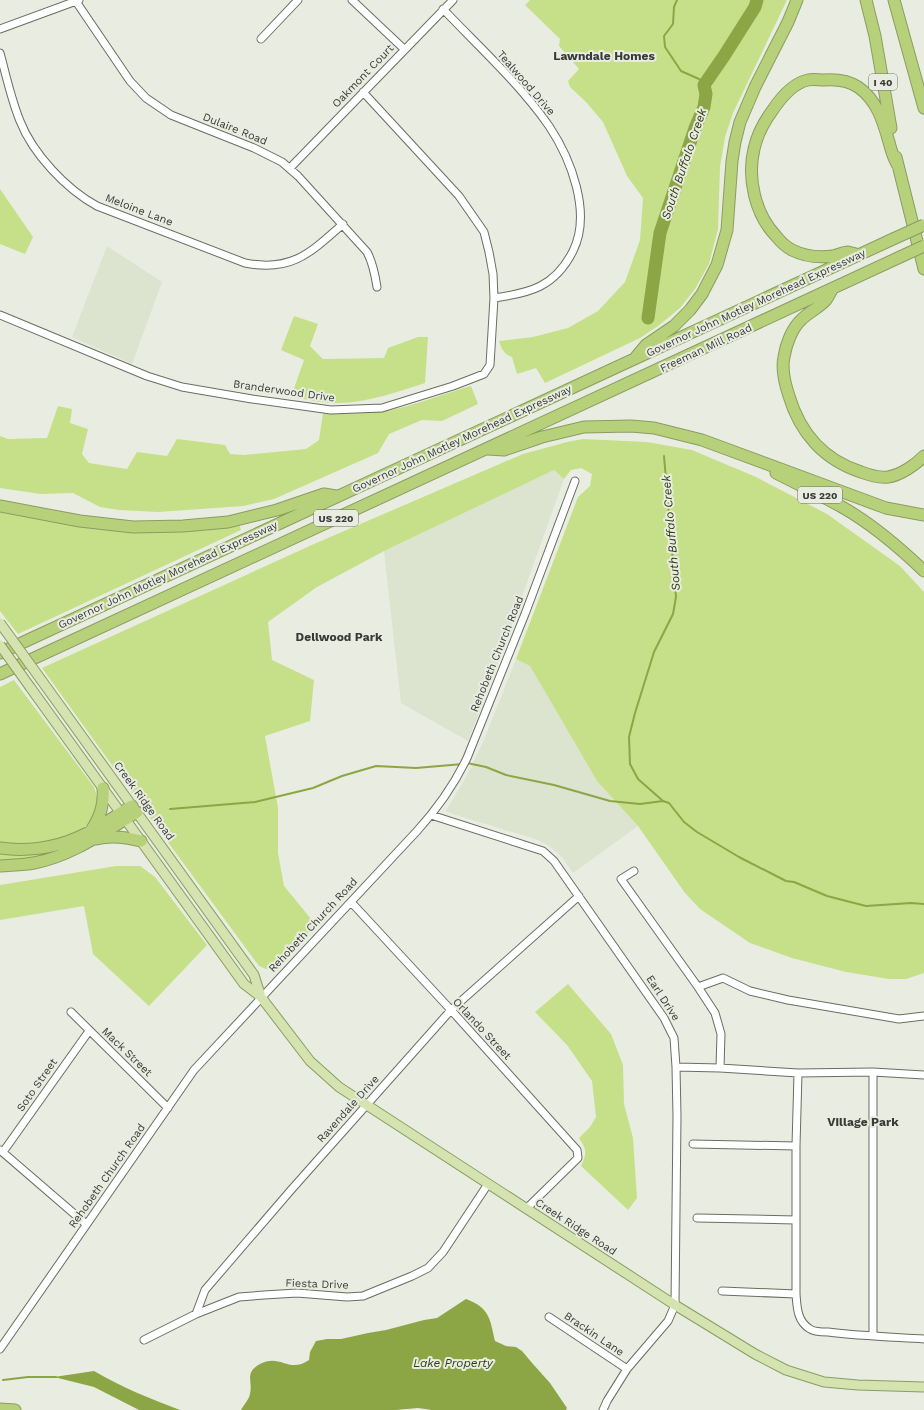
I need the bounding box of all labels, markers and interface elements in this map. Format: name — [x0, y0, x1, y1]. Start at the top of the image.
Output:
street label: Oakmont Court — [330, 42, 397, 110]
street label: Tealwood Drive — [494, 48, 558, 118]
district label: Lawndale Homes — [553, 49, 655, 63]
road number: I 40 — [869, 74, 897, 90]
water label: South Buffalo Creek — [658, 106, 710, 221]
street label: Dulaire Road — [201, 110, 269, 148]
street label: Meloine Lane — [103, 191, 175, 229]
street label: Governor John Motley Morehead Expressway — [644, 246, 868, 360]
street label: Freeman Mill Road — [658, 321, 754, 375]
street label: Branderwood Drive — [232, 377, 336, 405]
street label: Governor John Motley Morehead Expressway — [350, 382, 574, 496]
water label: South Buffalo Creek — [659, 474, 683, 591]
road number: US 220 — [798, 487, 842, 503]
road number: US 220 — [314, 510, 358, 526]
street label: Governor John Motley Morehead Expressway — [56, 518, 280, 632]
street label: Rehobeth Church Road — [468, 594, 526, 714]
district label: Dellwood Park — [296, 630, 383, 644]
street label: Creek Ridge Road — [111, 759, 177, 843]
street label: Rehobeth Church Road — [266, 875, 360, 975]
street label: Earl Drive — [643, 973, 683, 1023]
street label: Orlando Street — [450, 996, 514, 1063]
street label: Mack Street — [99, 1025, 155, 1079]
street label: Soto Street — [14, 1056, 60, 1114]
street label: Ravendale Drive — [314, 1073, 382, 1145]
district label: Village Park — [827, 1115, 899, 1129]
street label: Rehobeth Church Road — [66, 1121, 148, 1231]
street label: Creek Ridge Road — [533, 1196, 619, 1258]
street label: Fiesta Drive — [285, 1276, 349, 1292]
street label: Brackin Lane — [562, 1309, 626, 1359]
water label: Lake Property — [413, 1356, 494, 1370]

